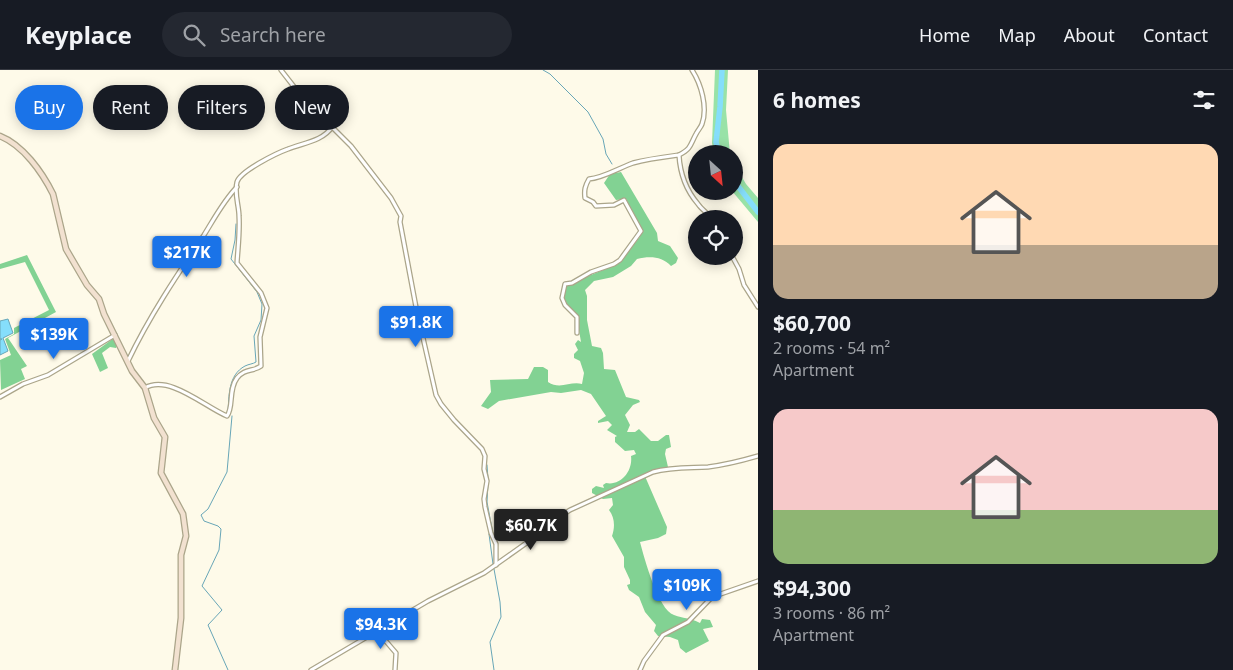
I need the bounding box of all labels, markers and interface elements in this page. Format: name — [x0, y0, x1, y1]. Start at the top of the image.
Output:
search box — [162, 12, 512, 57]
text: Keyplace — [25, 18, 132, 51]
icon: search — [180, 21, 208, 49]
text: Search here — [220, 22, 326, 48]
text: Home — [919, 23, 970, 47]
text: Map — [998, 23, 1036, 47]
text: About — [1064, 23, 1115, 47]
text: Contact — [1143, 23, 1208, 47]
chip: Buy — [15, 85, 83, 130]
chip: Rent — [93, 85, 168, 130]
chip: Filters — [178, 85, 265, 130]
chip: New — [275, 85, 349, 130]
text: 6 homes — [773, 86, 861, 114]
icon: filters — [1190, 86, 1218, 114]
north arrow — [688, 145, 742, 200]
map controls — [688, 145, 743, 265]
icon: home — [951, 177, 1041, 267]
button: locate — [688, 210, 743, 265]
pin: $217K — [152, 236, 222, 278]
text: $217K — [163, 241, 211, 263]
pin: $91.8K — [375, 306, 457, 348]
text: $60,700 — [773, 309, 851, 337]
text: $91.8K — [390, 311, 442, 333]
pin: $139K — [19, 318, 89, 360]
text: $139K — [30, 323, 78, 345]
text: 2 rooms · 54 m² — [773, 337, 890, 359]
text: Apartment — [773, 359, 854, 381]
icon: home — [951, 442, 1041, 532]
pin: $60.7K — [490, 508, 572, 551]
text: $60.7K — [505, 514, 557, 536]
pin: $109K — [652, 568, 722, 611]
text: $109K — [663, 574, 711, 596]
text: $94,300 — [773, 574, 851, 602]
text: 3 rooms · 86 m² — [773, 602, 890, 624]
pin: $94.3K — [340, 608, 422, 650]
text: $94.3K — [355, 613, 407, 635]
text: Apartment — [773, 624, 854, 646]

